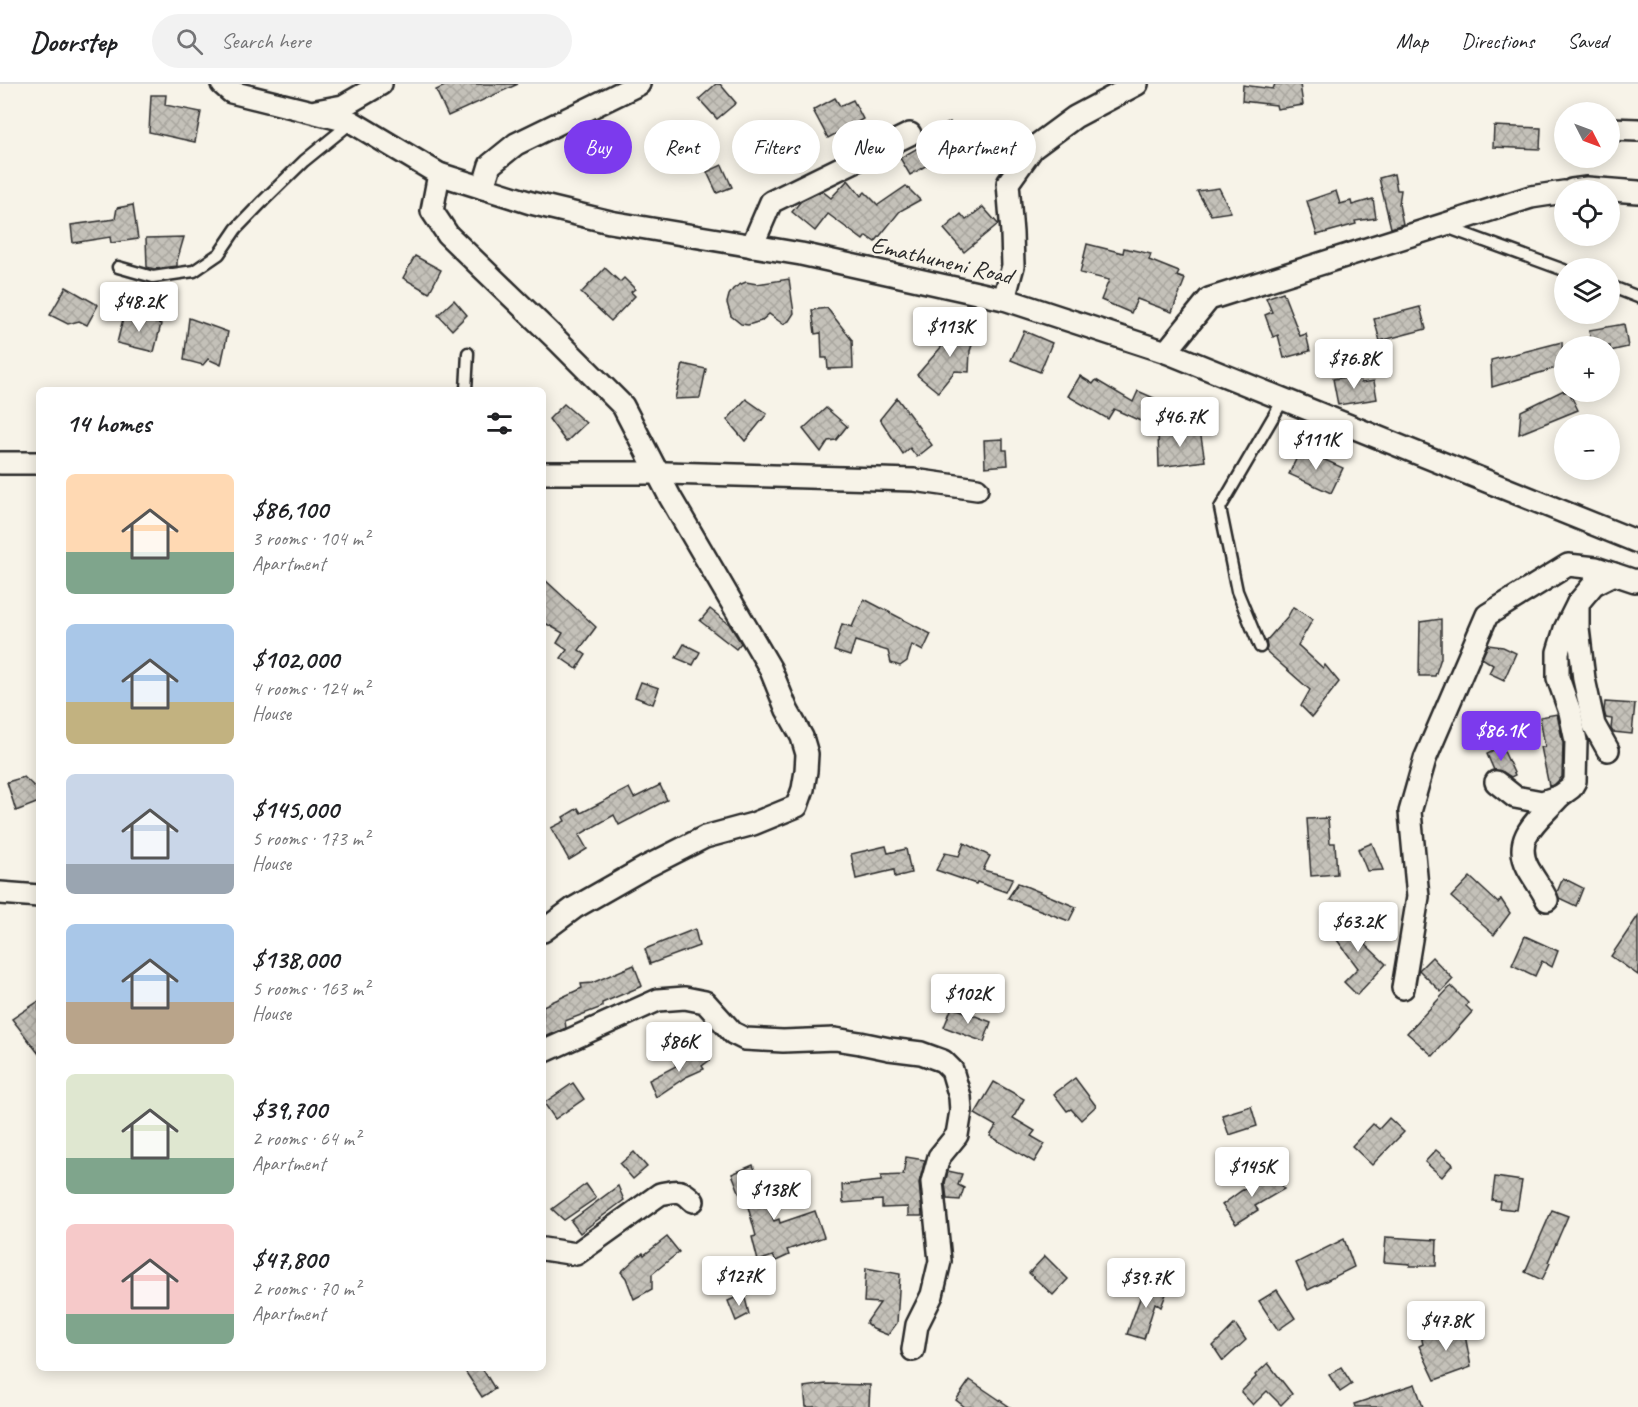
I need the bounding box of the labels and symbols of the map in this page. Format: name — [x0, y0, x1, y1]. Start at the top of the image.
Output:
north arrow — [1554, 102, 1620, 168]
street label: Emathuneni Road — [868, 229, 1019, 292]
pin: $48.2K — [90, 282, 188, 333]
pin: $113K — [908, 307, 992, 358]
pin: $76.8K — [1305, 339, 1403, 390]
pin: $46.7K — [1131, 397, 1229, 448]
pin: $111K — [1274, 420, 1358, 471]
pin: $86.1K — [1452, 711, 1550, 762]
pin: $63.2K — [1309, 902, 1407, 953]
pin: $102K — [926, 974, 1010, 1025]
pin: $86K — [643, 1022, 715, 1073]
pin: $145K — [1210, 1147, 1294, 1198]
pin: $138K — [732, 1170, 816, 1221]
pin: $127K — [697, 1256, 781, 1307]
pin: $39.7K — [1097, 1258, 1195, 1309]
pin: $47.8K — [1397, 1301, 1495, 1352]

